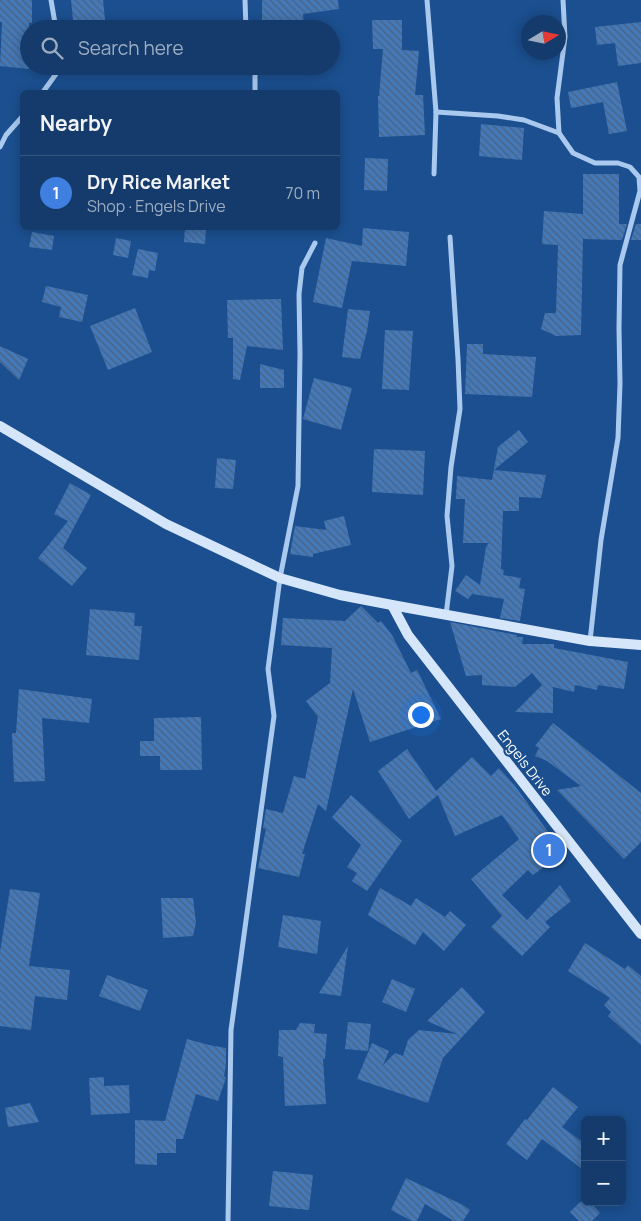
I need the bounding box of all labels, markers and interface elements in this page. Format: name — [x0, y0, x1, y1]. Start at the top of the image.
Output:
north arrow — [521, 15, 566, 60]
search box — [20, 20, 340, 75]
icon: search — [38, 34, 66, 62]
text: Search here — [78, 35, 184, 61]
text: Nearby — [40, 109, 112, 137]
text: Dry Rice Market — [87, 169, 230, 195]
text: 1 — [52, 182, 60, 204]
text: 70 m — [285, 182, 320, 204]
text: Shop · Engels Drive — [87, 195, 226, 217]
your location — [408, 702, 434, 728]
street label: Engels Drive — [494, 726, 557, 800]
pin: 1 — [533, 831, 565, 869]
map controls — [581, 1116, 626, 1206]
button: + — [581, 1116, 626, 1161]
button: − — [581, 1161, 626, 1206]

